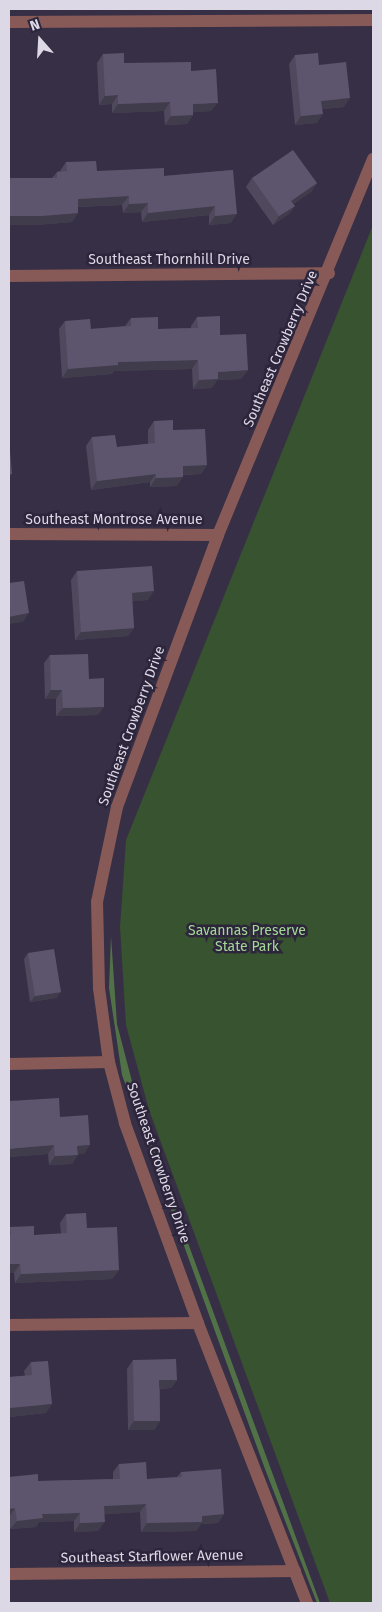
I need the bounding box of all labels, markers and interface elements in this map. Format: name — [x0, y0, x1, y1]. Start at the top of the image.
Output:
north arrow — [15, 15, 65, 65]
text: N — [28, 16, 42, 35]
street label: Southeast Thornhill Drive — [88, 252, 250, 268]
street label: Southeast Crowberry Drive — [240, 268, 322, 430]
street label: Southeast Montrose Avenue — [25, 512, 203, 528]
street label: Southeast Crowberry Drive — [95, 644, 169, 808]
park label: Savannas Preserve State Park — [188, 923, 306, 956]
street label: Southeast Crowberry Drive — [123, 1081, 193, 1245]
street label: Southeast Starflower Avenue — [61, 1547, 243, 1567]

